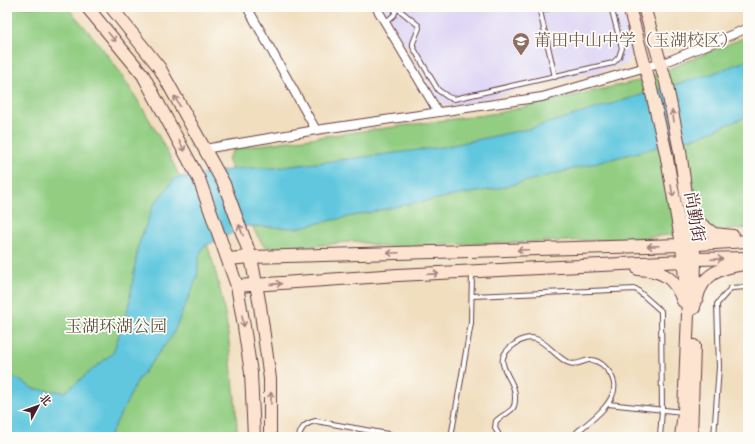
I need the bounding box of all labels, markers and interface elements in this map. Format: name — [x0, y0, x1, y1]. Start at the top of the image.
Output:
place label: 莆田中山中学（玉湖校区） — [534, 30, 738, 52]
school or university icon: 莆田中山中学（玉湖校区） — [511, 31, 531, 56]
one-way arrow — [108, 32, 117, 42]
one-way arrow — [173, 95, 181, 107]
one-way arrow — [669, 110, 677, 123]
one-way arrow — [178, 140, 186, 152]
one-way arrow — [668, 185, 676, 198]
street label: 尚勤街 — [679, 190, 709, 244]
one-way arrow — [236, 224, 244, 236]
one-way arrow — [647, 242, 660, 250]
one-way arrow — [517, 246, 530, 253]
one-way arrow — [387, 249, 400, 257]
one-way arrow — [710, 255, 723, 262]
one-way arrow — [426, 270, 439, 278]
one-way arrow — [269, 280, 282, 287]
one-way arrow — [240, 314, 248, 327]
park label: 玉湖环湖公园 — [65, 316, 167, 338]
north arrow — [18, 386, 58, 426]
text: 北 — [36, 391, 54, 409]
one-way arrow — [267, 392, 274, 405]

